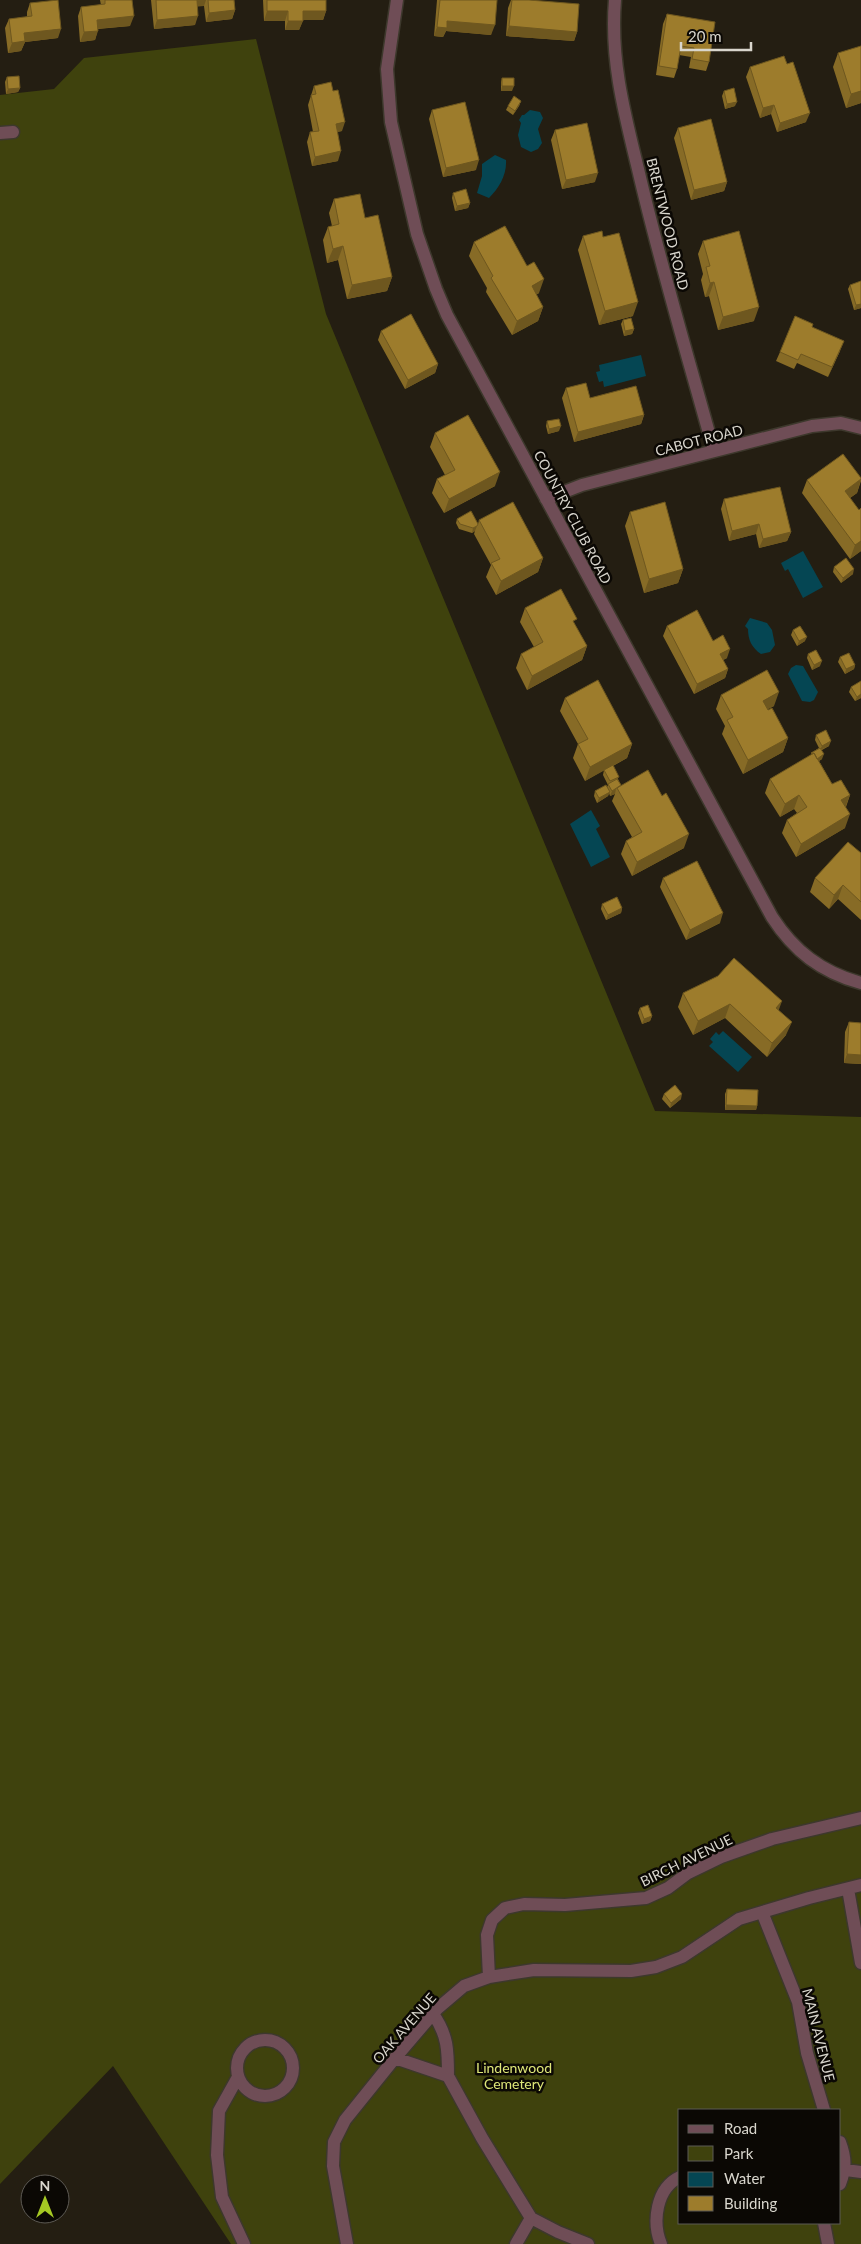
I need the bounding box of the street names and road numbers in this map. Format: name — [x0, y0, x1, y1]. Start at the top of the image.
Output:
street label: BRENTWOOD ROAD — [643, 156, 693, 292]
street label: CABOT ROAD — [653, 421, 745, 459]
street label: COUNTRY CLUB ROAD — [531, 447, 615, 587]
street label: BIRCH AVENUE — [637, 1830, 735, 1890]
street label: MAIN AVENUE — [799, 1987, 839, 2083]
street label: OAK AVENUE — [369, 1989, 439, 2067]

